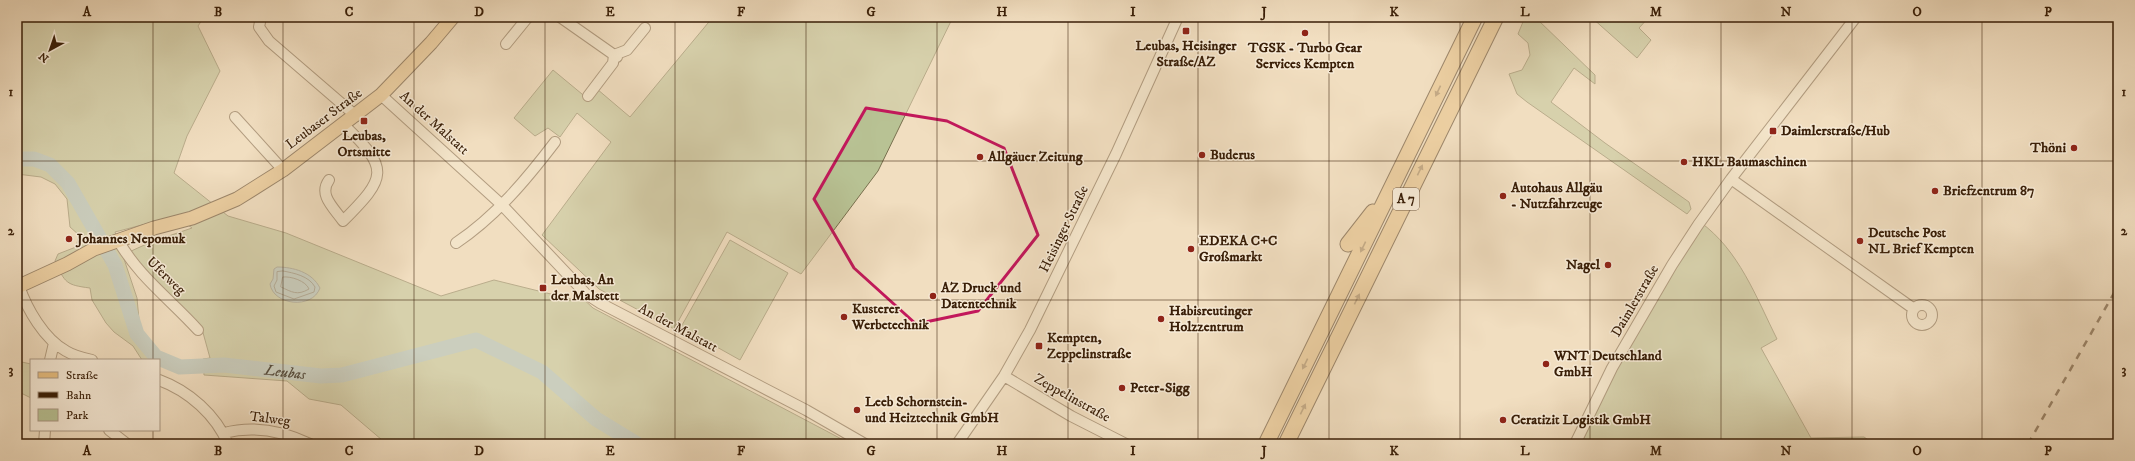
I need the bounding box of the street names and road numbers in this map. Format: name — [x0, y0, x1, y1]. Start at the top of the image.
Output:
street label: Leubaser Straße — [282, 84, 366, 154]
street label: An der Malstatt — [396, 87, 473, 159]
street label: Heisinger Straße — [1035, 182, 1093, 275]
road number: A 7 — [1393, 188, 1419, 210]
street label: Uferweg — [143, 253, 190, 299]
street label: Daimlerstraße — [1607, 262, 1663, 340]
street label: An der Malstatt — [635, 300, 721, 357]
street label: Zeppelinstraße — [1031, 370, 1113, 426]
street label: Talweg — [249, 408, 292, 430]

